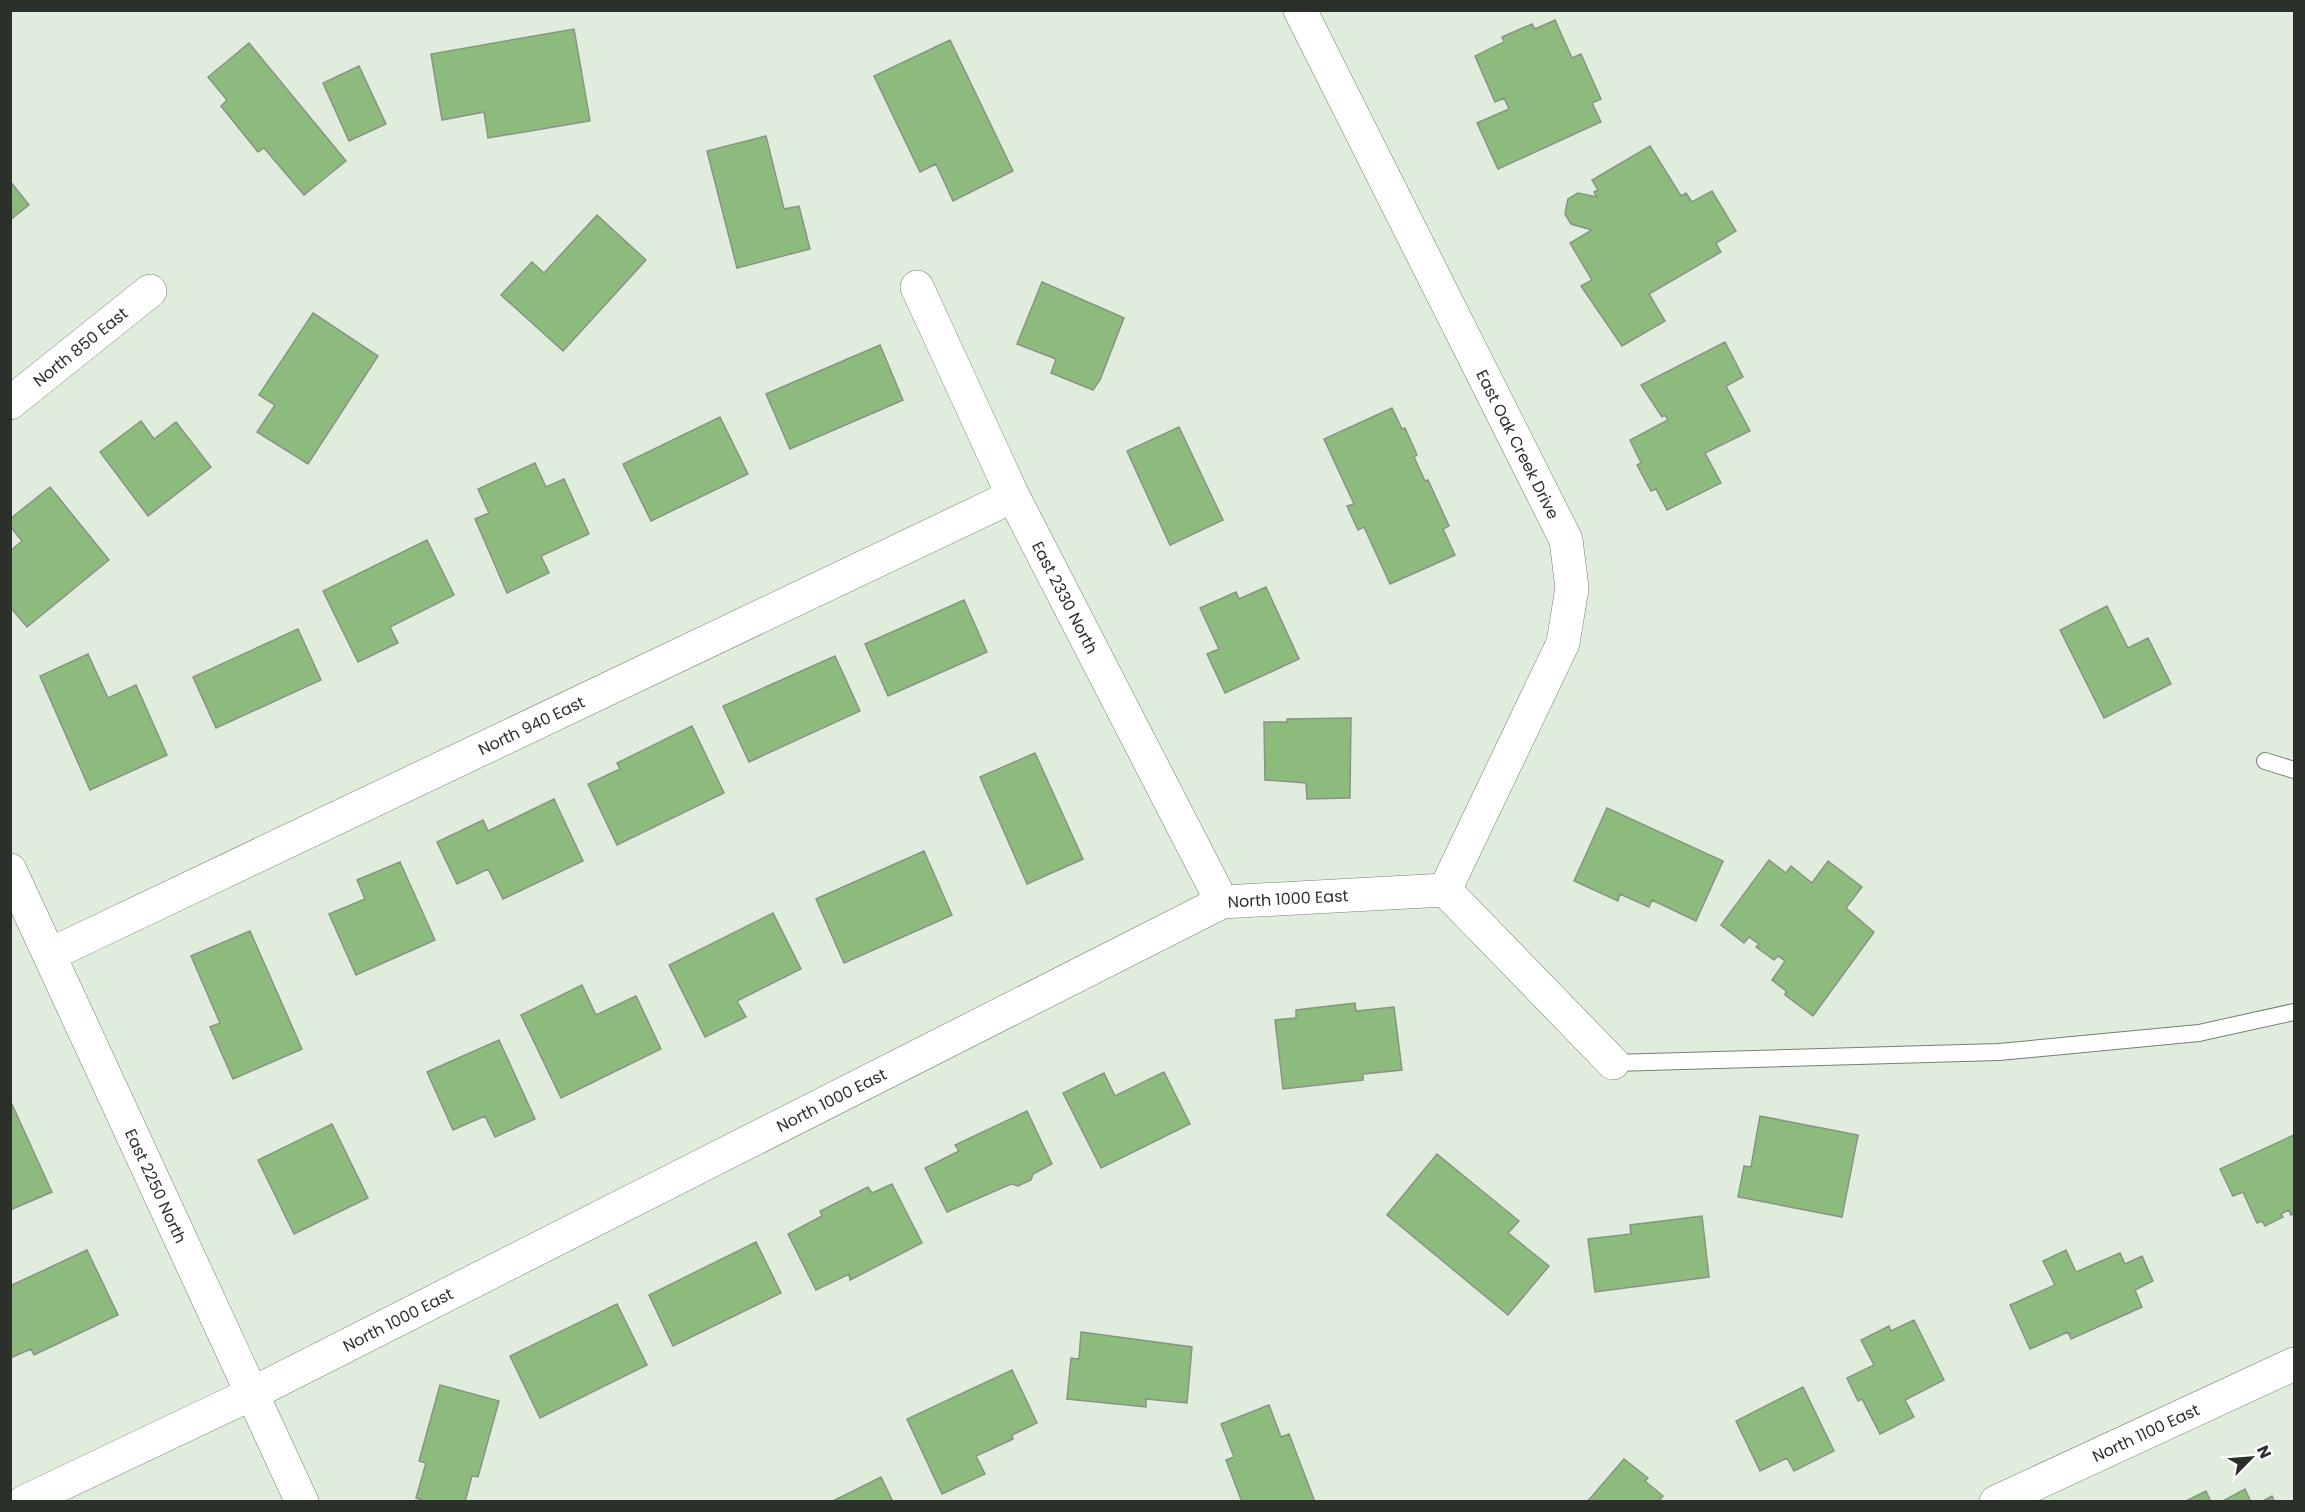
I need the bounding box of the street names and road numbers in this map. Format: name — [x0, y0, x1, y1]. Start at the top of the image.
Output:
street label: North 850 East — [28, 302, 133, 392]
street label: East Oak Creek Drive — [1470, 366, 1565, 523]
street label: East 2330 North — [1026, 537, 1103, 658]
street label: North 940 East — [474, 690, 589, 761]
street label: North 1000 East — [1227, 884, 1349, 914]
street label: North 1000 East — [773, 1063, 891, 1138]
street label: East 2250 North — [119, 1125, 192, 1247]
street label: North 1000 East — [339, 1282, 457, 1358]
street label: North 1100 East — [2089, 1398, 2203, 1468]

